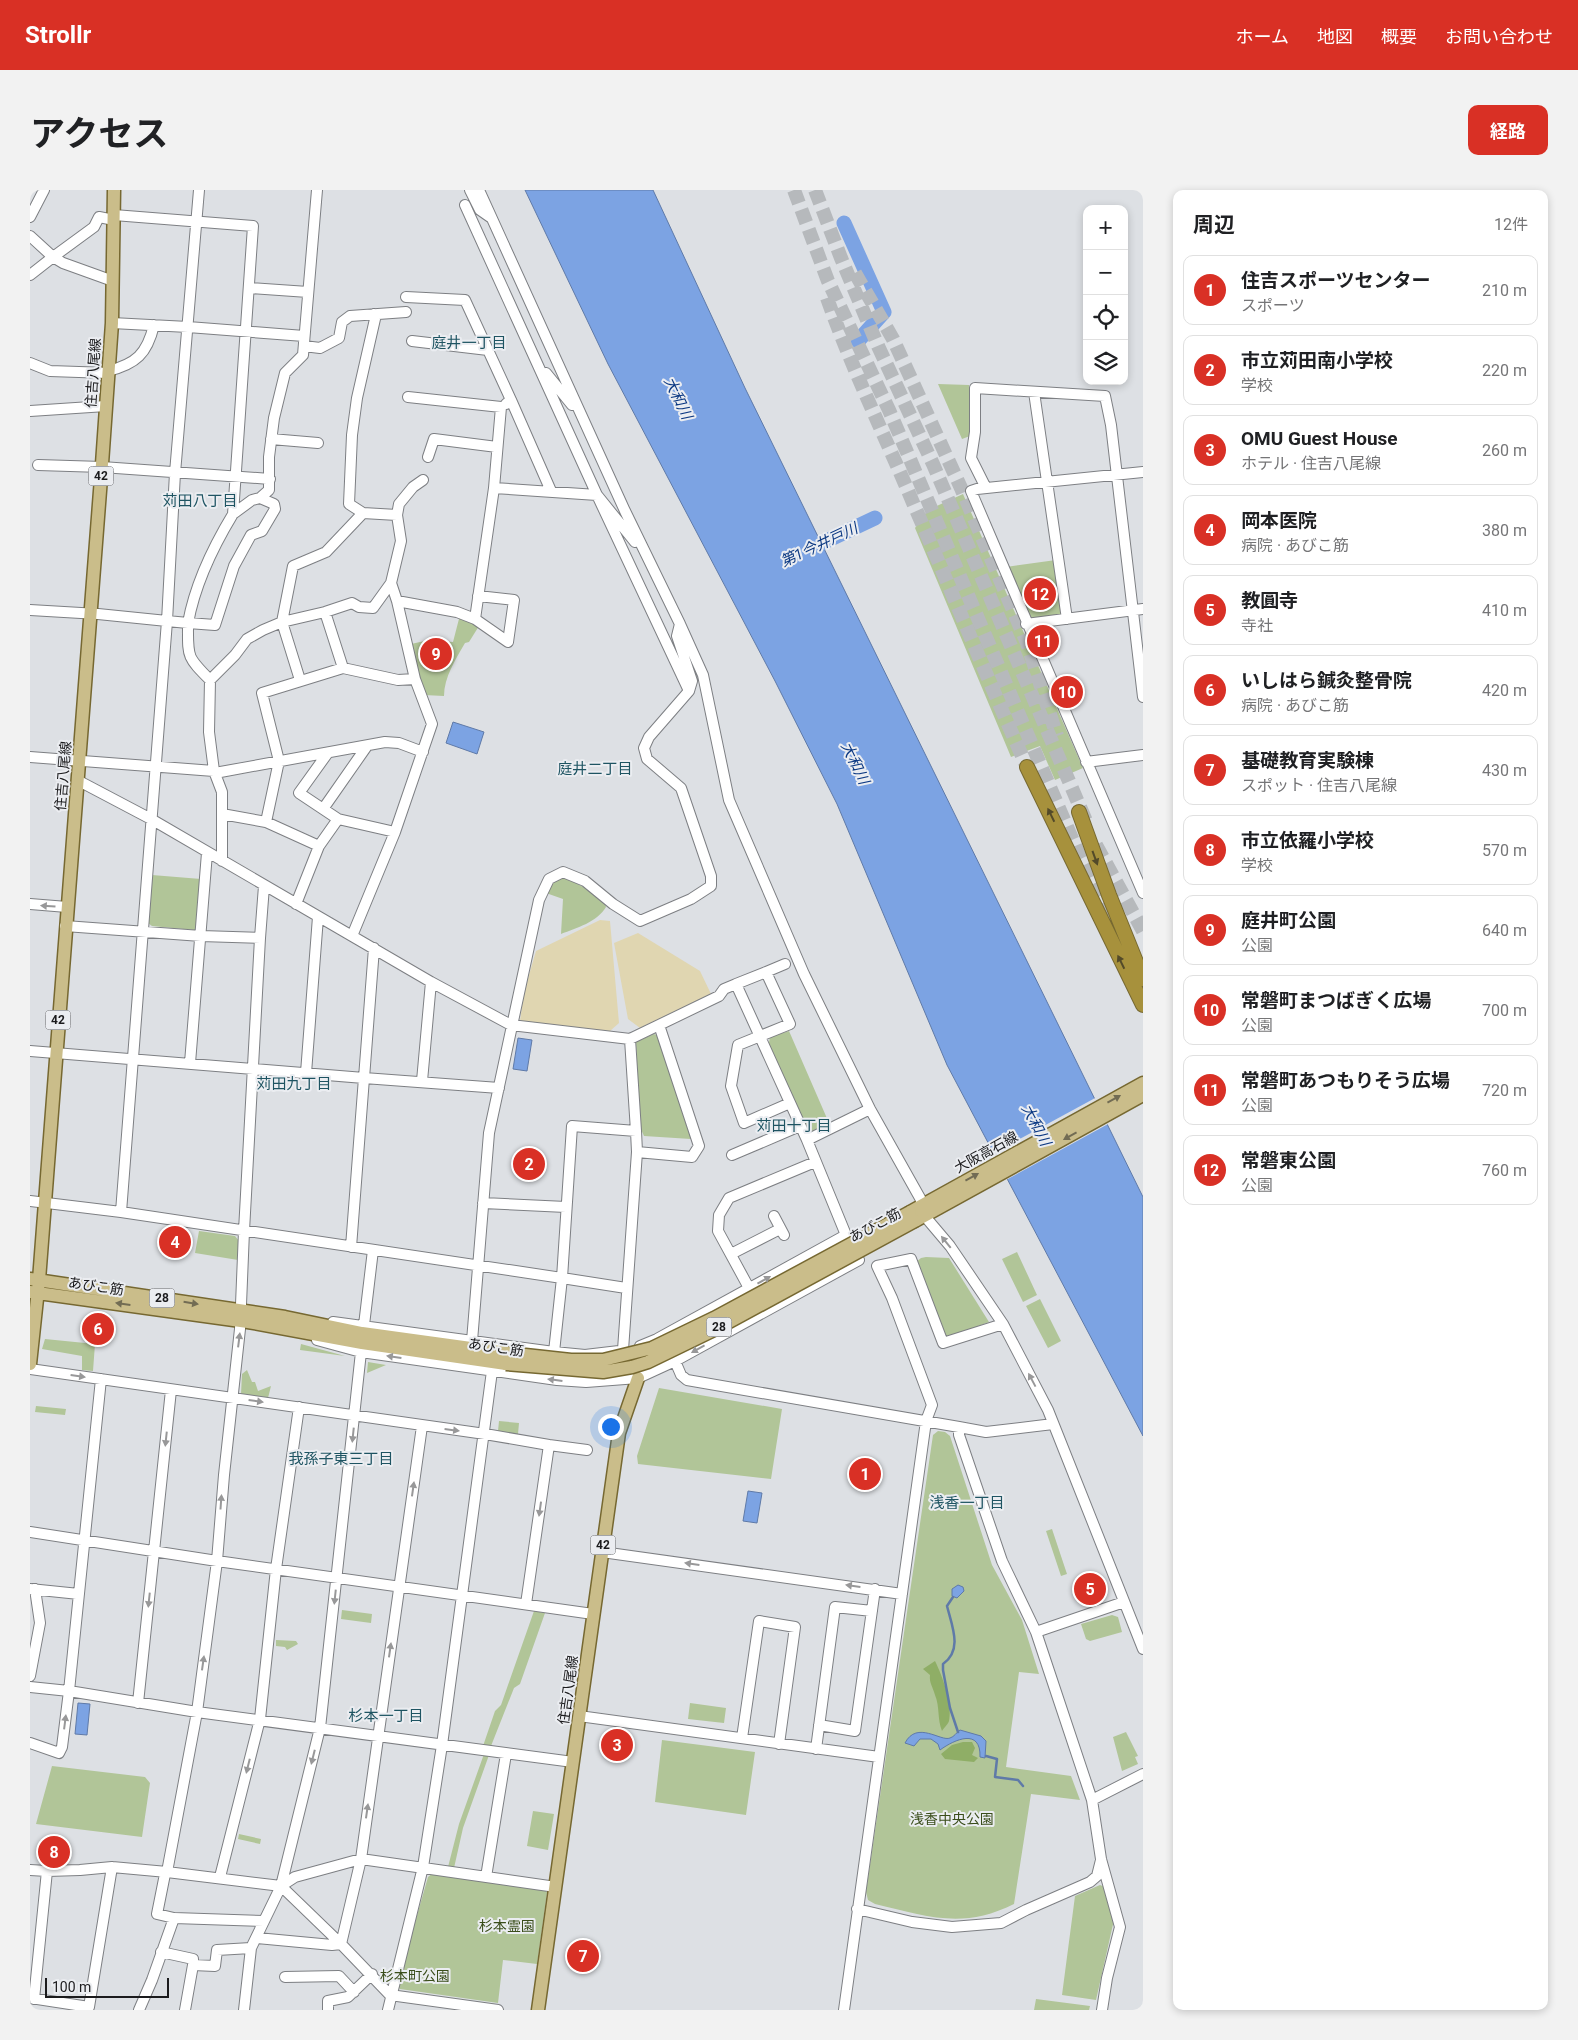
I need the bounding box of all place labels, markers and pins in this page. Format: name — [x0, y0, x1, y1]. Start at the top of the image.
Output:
pin: 12 — [1024, 575, 1056, 613]
pin: 11 — [1027, 622, 1059, 660]
pin: 9 — [420, 635, 452, 673]
pin: 10 — [1051, 673, 1083, 711]
pin: 2 — [513, 1145, 545, 1183]
pin: 4 — [159, 1223, 191, 1261]
pin: 6 — [82, 1310, 114, 1348]
pin: 1 — [849, 1455, 881, 1493]
pin: 5 — [1074, 1570, 1106, 1608]
pin: 3 — [601, 1726, 633, 1764]
pin: 8 — [38, 1833, 70, 1871]
pin: 7 — [567, 1937, 599, 1975]

